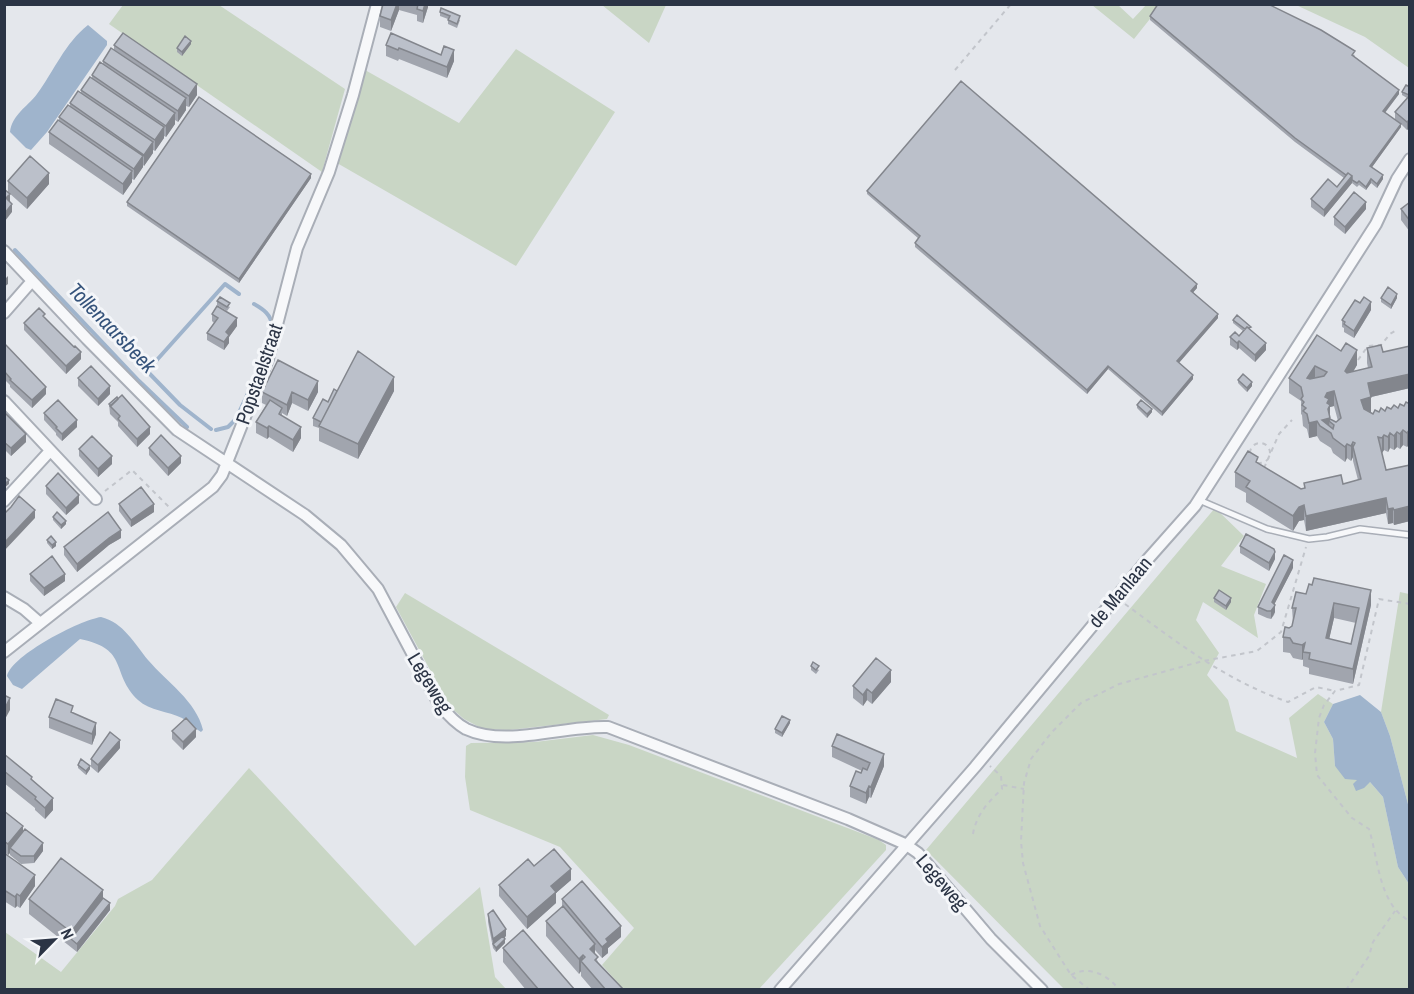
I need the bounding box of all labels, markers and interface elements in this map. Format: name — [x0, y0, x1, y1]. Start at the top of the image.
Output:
water label: Tollenaarsbeek — [62, 276, 164, 380]
street label: Popstaelstraat — [229, 319, 289, 428]
street label: de Manlaan — [1082, 550, 1158, 633]
street label: Legeweg — [402, 647, 459, 718]
street label: Legeweg — [910, 848, 974, 916]
north arrow — [24, 910, 84, 970]
text: N — [56, 925, 80, 943]

